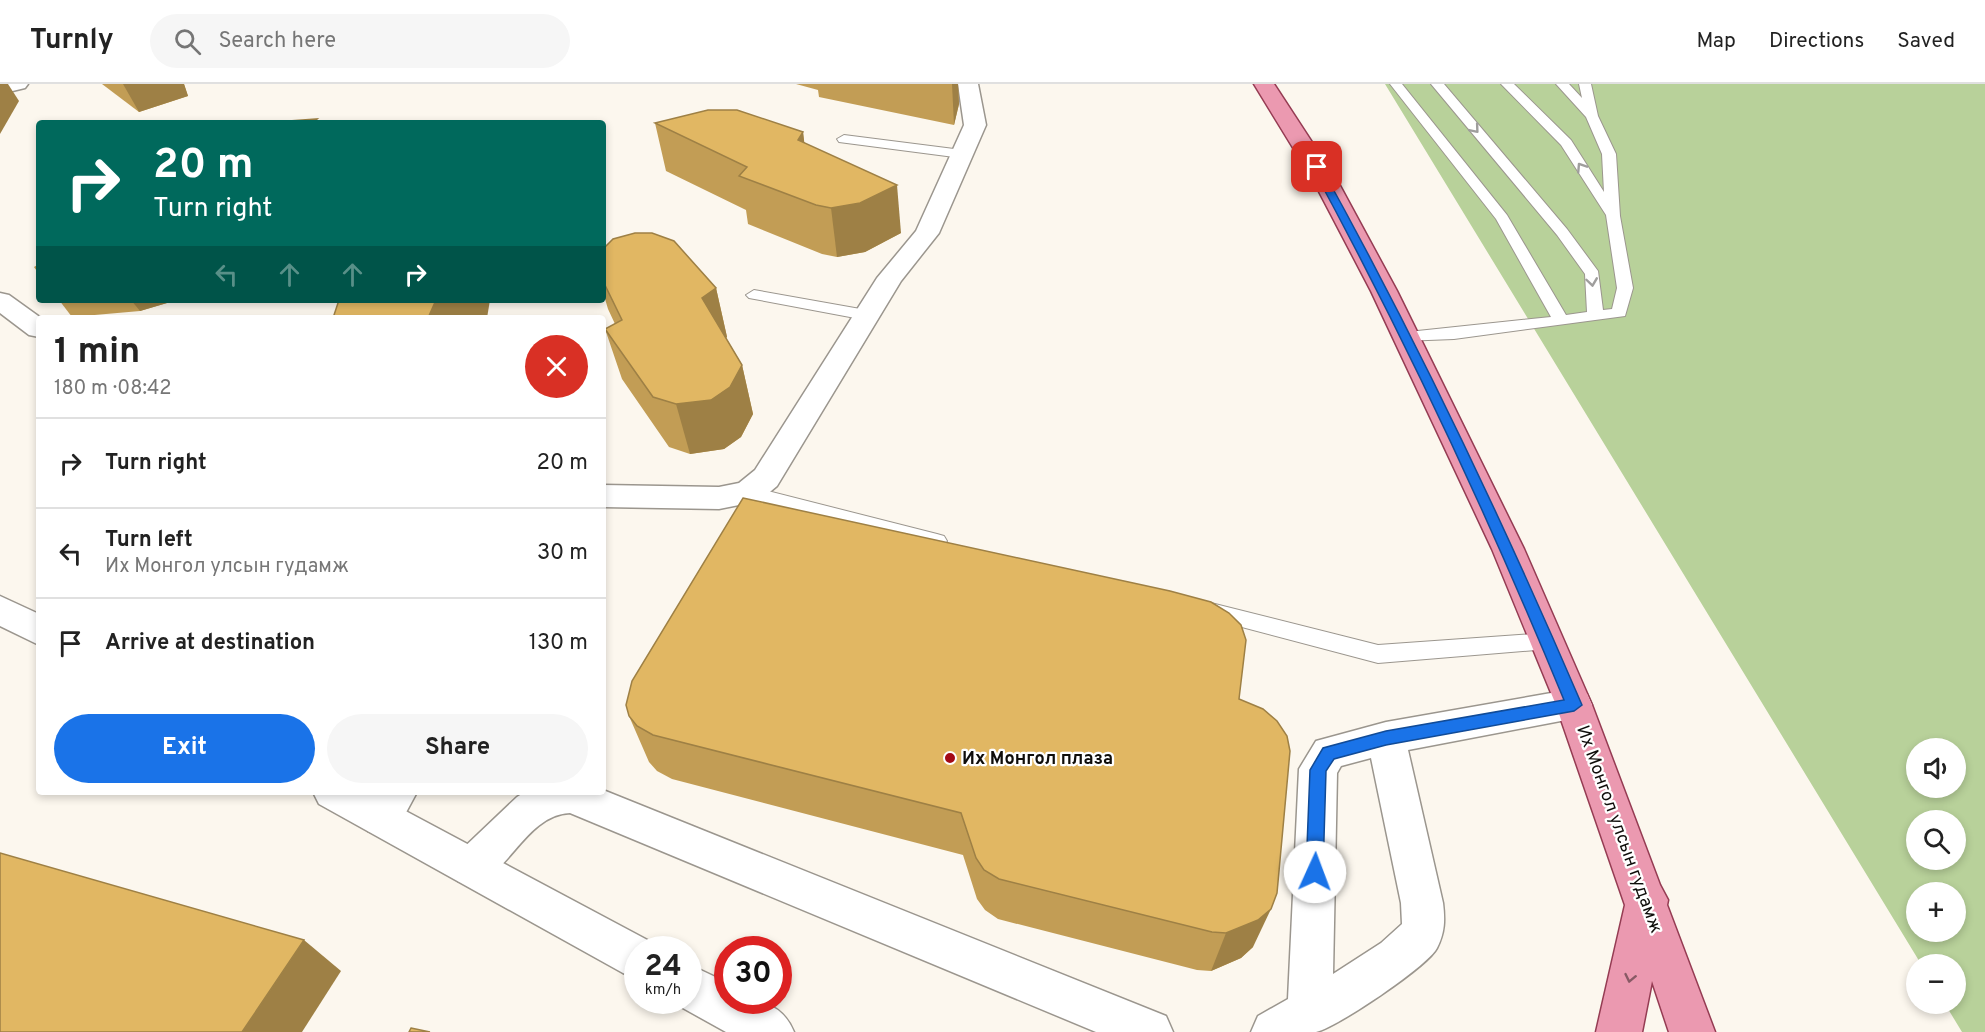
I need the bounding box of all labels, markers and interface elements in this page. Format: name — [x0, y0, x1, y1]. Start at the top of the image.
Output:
search box — [150, 14, 570, 68]
text: Turnly — [30, 23, 114, 59]
icon: search — [171, 25, 204, 58]
text: Search here — [219, 28, 336, 55]
text: Map — [1696, 28, 1736, 55]
text: Directions — [1769, 28, 1864, 55]
text: Saved — [1897, 28, 1955, 55]
one-way arrow — [1468, 122, 1479, 133]
text: 20 m — [153, 140, 254, 193]
pin — [1291, 141, 1342, 192]
icon: right — [54, 144, 132, 222]
icon: arrive — [1300, 150, 1333, 183]
one-way arrow — [1577, 163, 1589, 173]
text: Turn right — [153, 192, 272, 226]
icon: left — [210, 258, 243, 291]
icon: ahead — [273, 258, 306, 291]
icon: ahead — [336, 258, 369, 291]
icon: right — [399, 258, 432, 291]
one-way arrow — [1586, 277, 1598, 287]
text: 1 min — [54, 330, 140, 376]
button: close — [525, 335, 588, 398]
text: 180 m · 08:42 — [54, 376, 172, 402]
icon: right — [54, 447, 87, 480]
text: Turn right — [105, 450, 207, 477]
text: 20 m — [537, 450, 588, 477]
text: Turn left — [105, 527, 193, 554]
icon: left — [54, 537, 87, 570]
text: 30 m — [537, 540, 588, 567]
text: Их Монгол улсын гудамж — [105, 554, 349, 580]
icon: arrive — [54, 627, 87, 660]
text: Arrive at destination — [105, 630, 315, 657]
text: 130 m — [529, 630, 588, 657]
button: Exit — [54, 714, 315, 783]
button: Share — [327, 714, 588, 783]
street label: Их Монгол улсын гудамж — [1570, 722, 1667, 937]
map controls — [1906, 738, 1966, 1014]
button: sound — [1906, 738, 1966, 798]
place label: Их Монгол плаза — [962, 748, 1113, 771]
marker: Их Монгол плаза — [943, 751, 957, 765]
button: search — [1906, 810, 1966, 870]
position arrow — [1283, 840, 1347, 904]
button: + — [1906, 882, 1966, 942]
speed limit sign: 30 — [714, 936, 792, 1014]
text: 24 — [644, 949, 682, 986]
button: − — [1906, 954, 1966, 1014]
one-way arrow — [1624, 973, 1637, 983]
text: km/h — [645, 981, 681, 1000]

